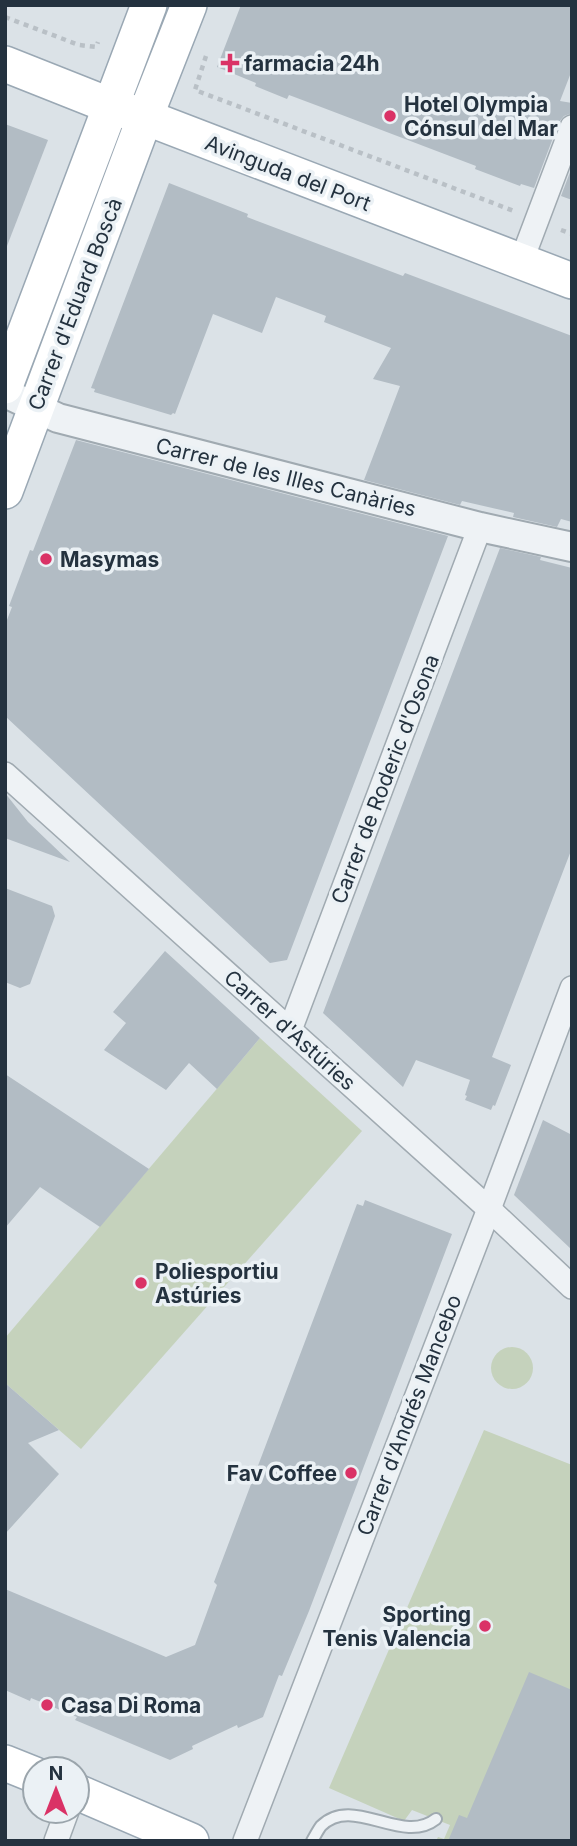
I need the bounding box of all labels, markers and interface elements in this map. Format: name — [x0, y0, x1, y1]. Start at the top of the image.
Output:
place label: farmacia 24h — [244, 51, 380, 76]
marker: farmacia 24h — [222, 55, 238, 71]
place label: Hotel Olympia Cónsul del Mar — [404, 92, 558, 141]
marker: Hotel Olympia Cónsul del Mar — [382, 108, 398, 124]
street label: Avinguda del Port — [202, 130, 374, 216]
street label: Carrer d'Eduard Boscà — [23, 194, 127, 414]
street label: Carrer de les Illes Canàries — [153, 433, 419, 521]
place label: Masymas — [60, 547, 159, 572]
marker: Masymas — [38, 551, 54, 567]
street label: Carrer de Roderic d'Osona — [326, 651, 444, 907]
street label: Carrer d'Astúries — [219, 965, 361, 1095]
place label: Poliesportiu Astúries — [155, 1259, 279, 1308]
marker: Poliesportiu Astúries — [133, 1275, 149, 1291]
street label: Carrer d'Andrés Mancebo — [351, 1291, 467, 1539]
place label: Fav Coffee — [227, 1461, 337, 1486]
marker: Fav Coffee — [343, 1465, 359, 1481]
place label: Sporting Tenis Valencia — [322, 1602, 471, 1651]
marker: Sporting Tenis Valencia — [477, 1618, 493, 1634]
place label: Casa Di Roma — [61, 1693, 201, 1718]
marker: Casa Di Roma — [39, 1697, 55, 1713]
north arrow — [21, 1755, 91, 1825]
text: N — [49, 1762, 63, 1785]

